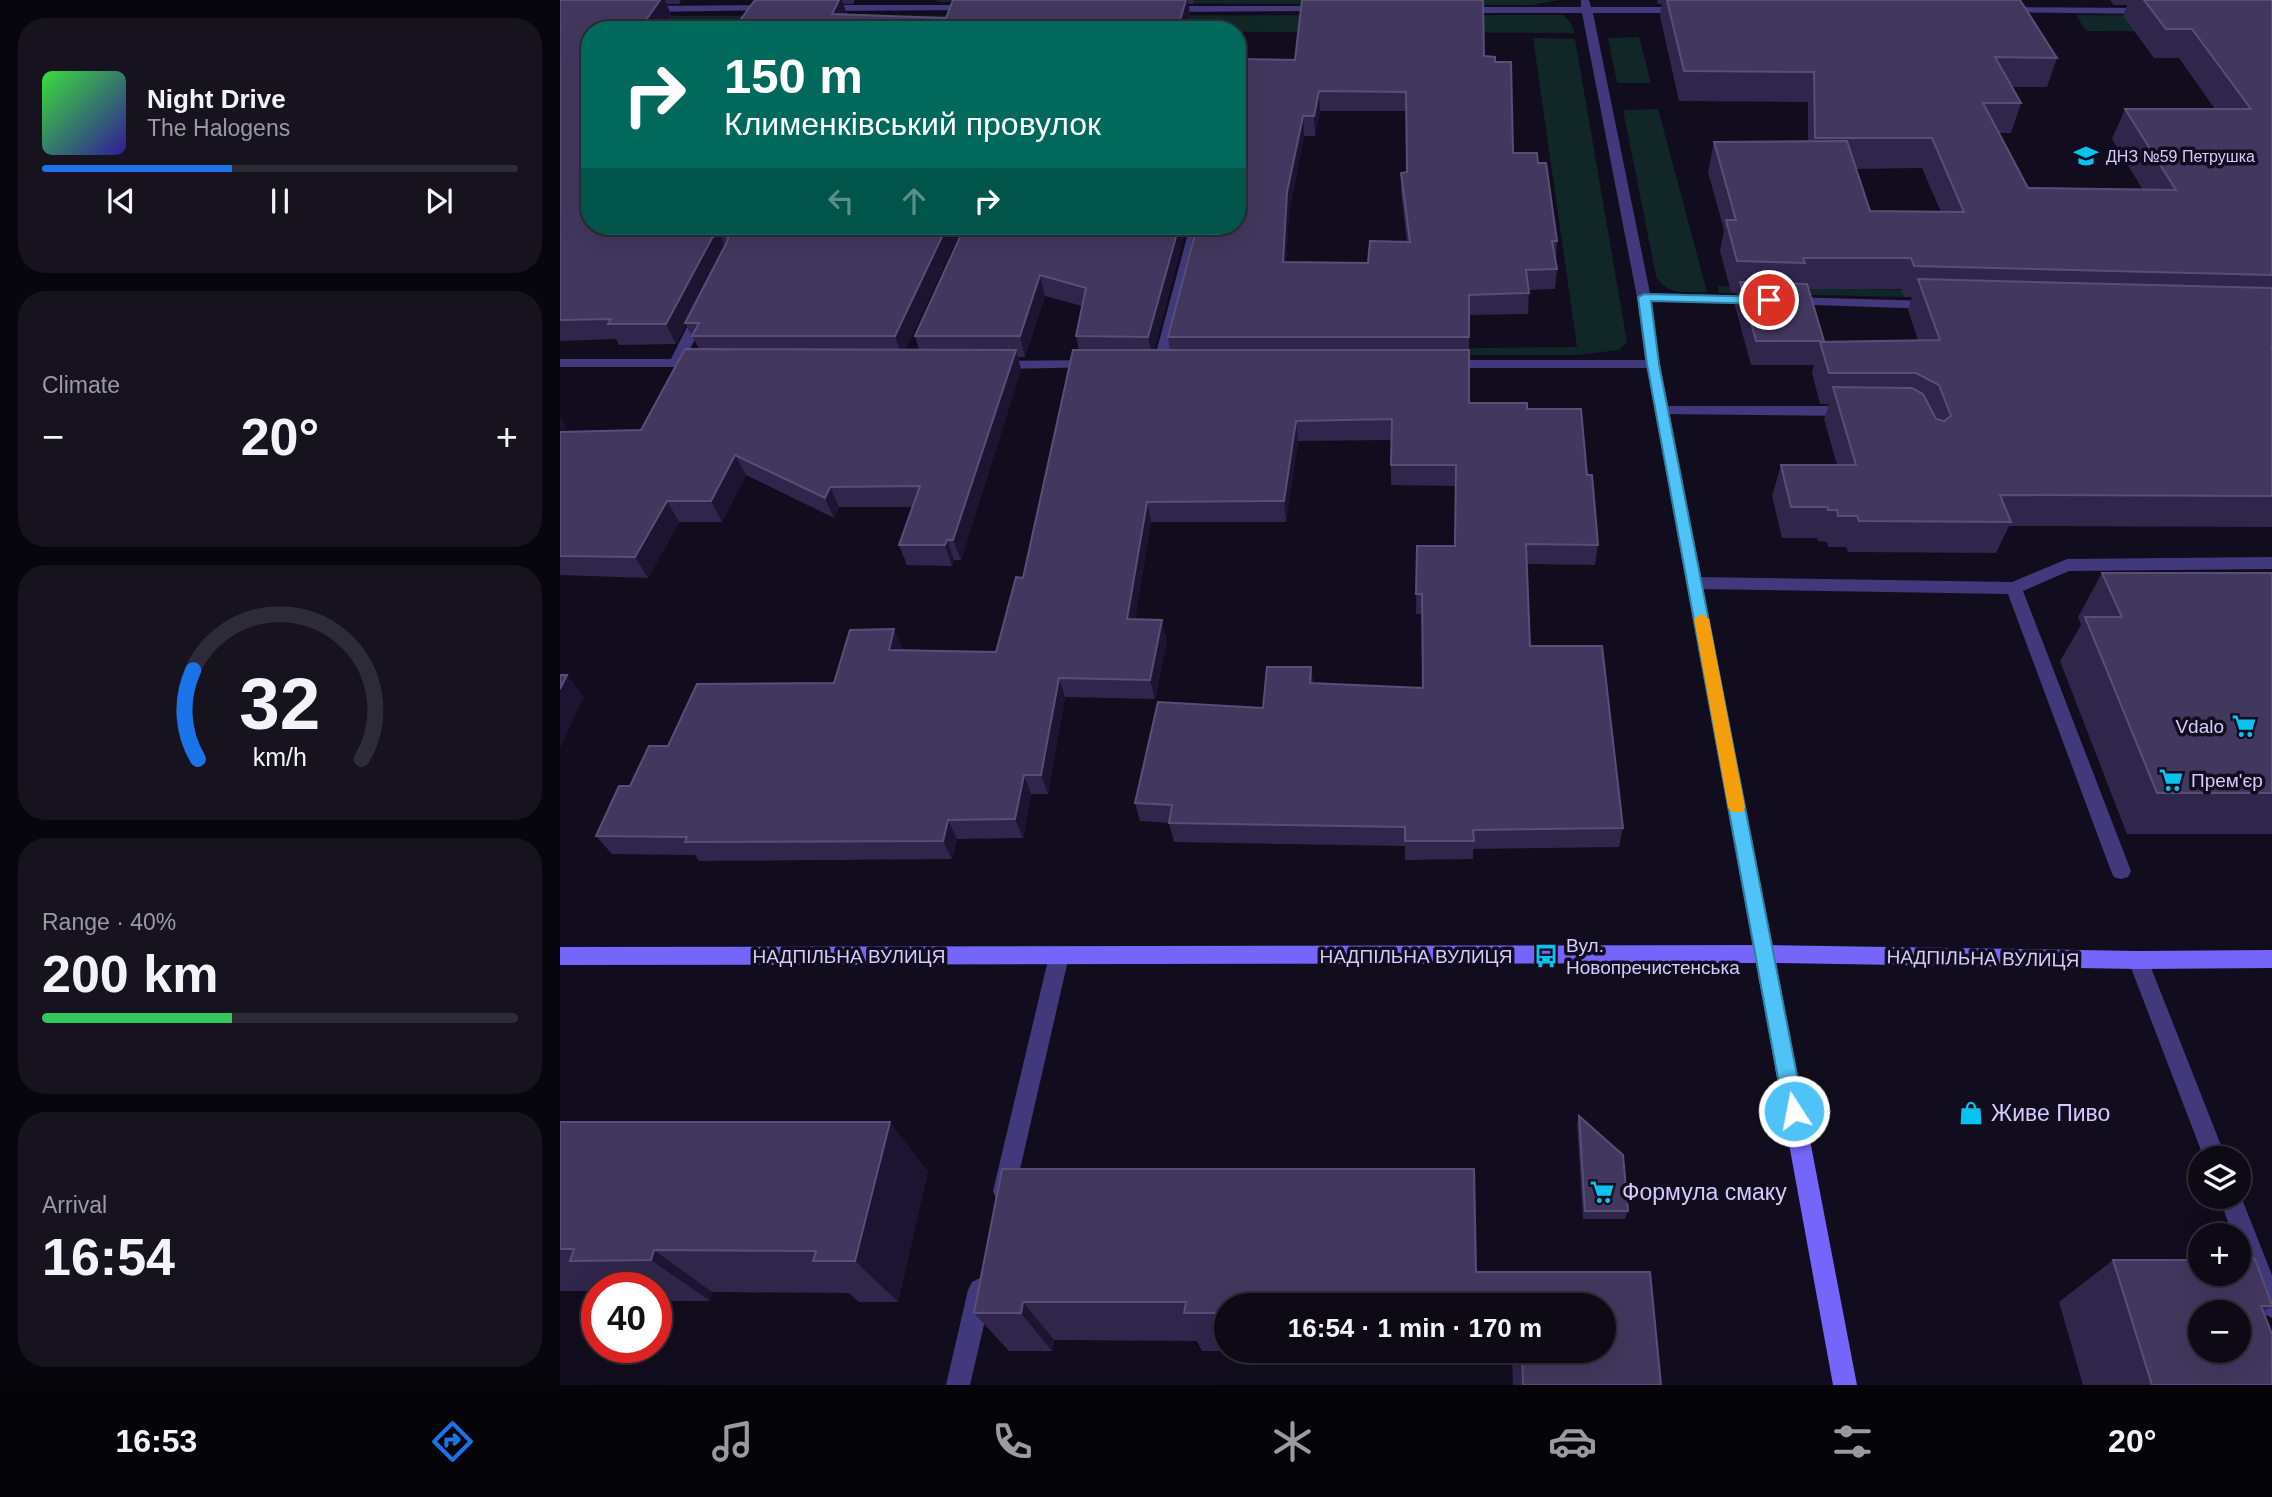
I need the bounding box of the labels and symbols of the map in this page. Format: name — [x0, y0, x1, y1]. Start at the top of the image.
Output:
school or university icon: ДНЗ №59 Петрушка — [2072, 142, 2100, 170]
place label: ДНЗ №59 Петрушка — [2106, 148, 2255, 165]
pin — [1739, 270, 1799, 330]
supermarket icon: Vdalo — [2230, 712, 2258, 740]
place label: Vdalo — [2175, 716, 2224, 737]
supermarket icon: Прем'єр — [2157, 766, 2185, 794]
place label: Прем'єр — [2191, 770, 2263, 791]
place label: Вул. Новопречистенська — [1566, 935, 1740, 978]
bus stop icon: Вул. Новопречистенська — [1532, 942, 1560, 970]
street label: НАДПІЛЬНА ВУЛИЦЯ — [753, 946, 945, 967]
street label: НАДПІЛЬНА ВУЛИЦЯ — [1320, 946, 1512, 967]
street label: НАДПІЛЬНА ВУЛИЦЯ — [1886, 946, 2080, 971]
position arrow — [1757, 1074, 1831, 1148]
shop icon: Живе Пиво — [1957, 1099, 1985, 1127]
place label: Живе Пиво — [1991, 1100, 2110, 1126]
supermarket icon: Формула смаку — [1588, 1178, 1616, 1206]
place label: Формула смаку — [1622, 1179, 1787, 1205]
speed limit sign: 40 — [581, 1272, 672, 1363]

